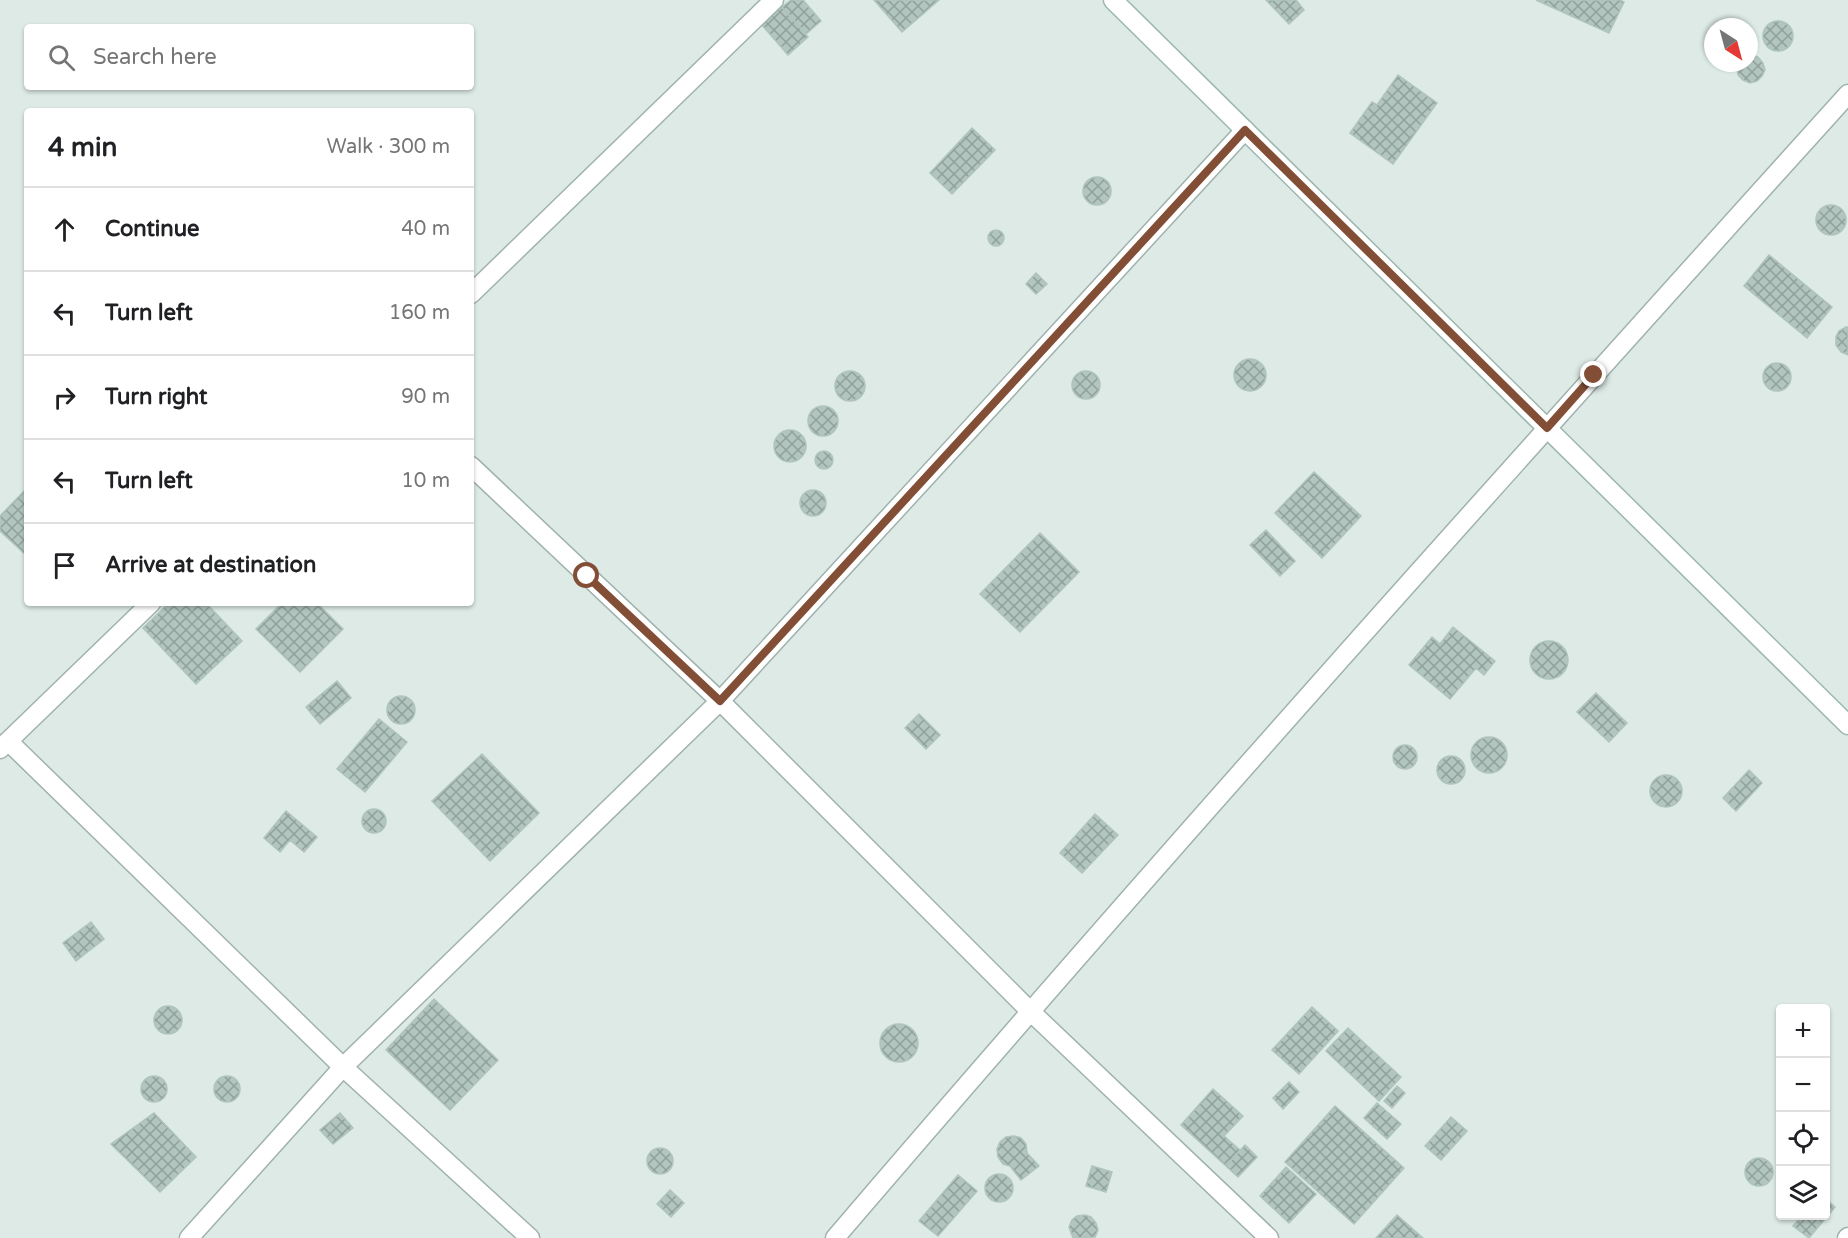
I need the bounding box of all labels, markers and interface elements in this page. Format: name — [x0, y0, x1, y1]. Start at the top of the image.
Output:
north arrow — [1704, 18, 1758, 72]
search box — [24, 24, 474, 90]
icon: search — [45, 41, 78, 74]
text: Search here — [93, 44, 217, 70]
text: 4 min — [48, 132, 117, 163]
text: Walk · 300 m — [327, 135, 450, 159]
icon: ahead — [48, 213, 81, 246]
text: Continue — [105, 216, 200, 242]
text: 40 m — [401, 217, 450, 241]
icon: left — [48, 297, 81, 330]
text: Turn left — [105, 300, 193, 326]
text: 160 m — [389, 301, 450, 325]
route end — [1580, 361, 1606, 387]
icon: right — [48, 381, 81, 414]
text: Turn right — [105, 384, 207, 410]
text: 90 m — [401, 385, 450, 409]
icon: left — [48, 465, 81, 498]
text: Turn left — [105, 468, 193, 494]
text: 10 m — [401, 469, 450, 493]
icon: arrive — [48, 549, 81, 582]
text: Arrive at destination — [105, 552, 316, 578]
route start — [573, 562, 599, 588]
map controls — [1776, 1004, 1830, 1220]
button: + — [1776, 1004, 1830, 1058]
button: − — [1776, 1058, 1830, 1112]
button: locate — [1776, 1112, 1830, 1166]
button: layers — [1776, 1166, 1830, 1220]

